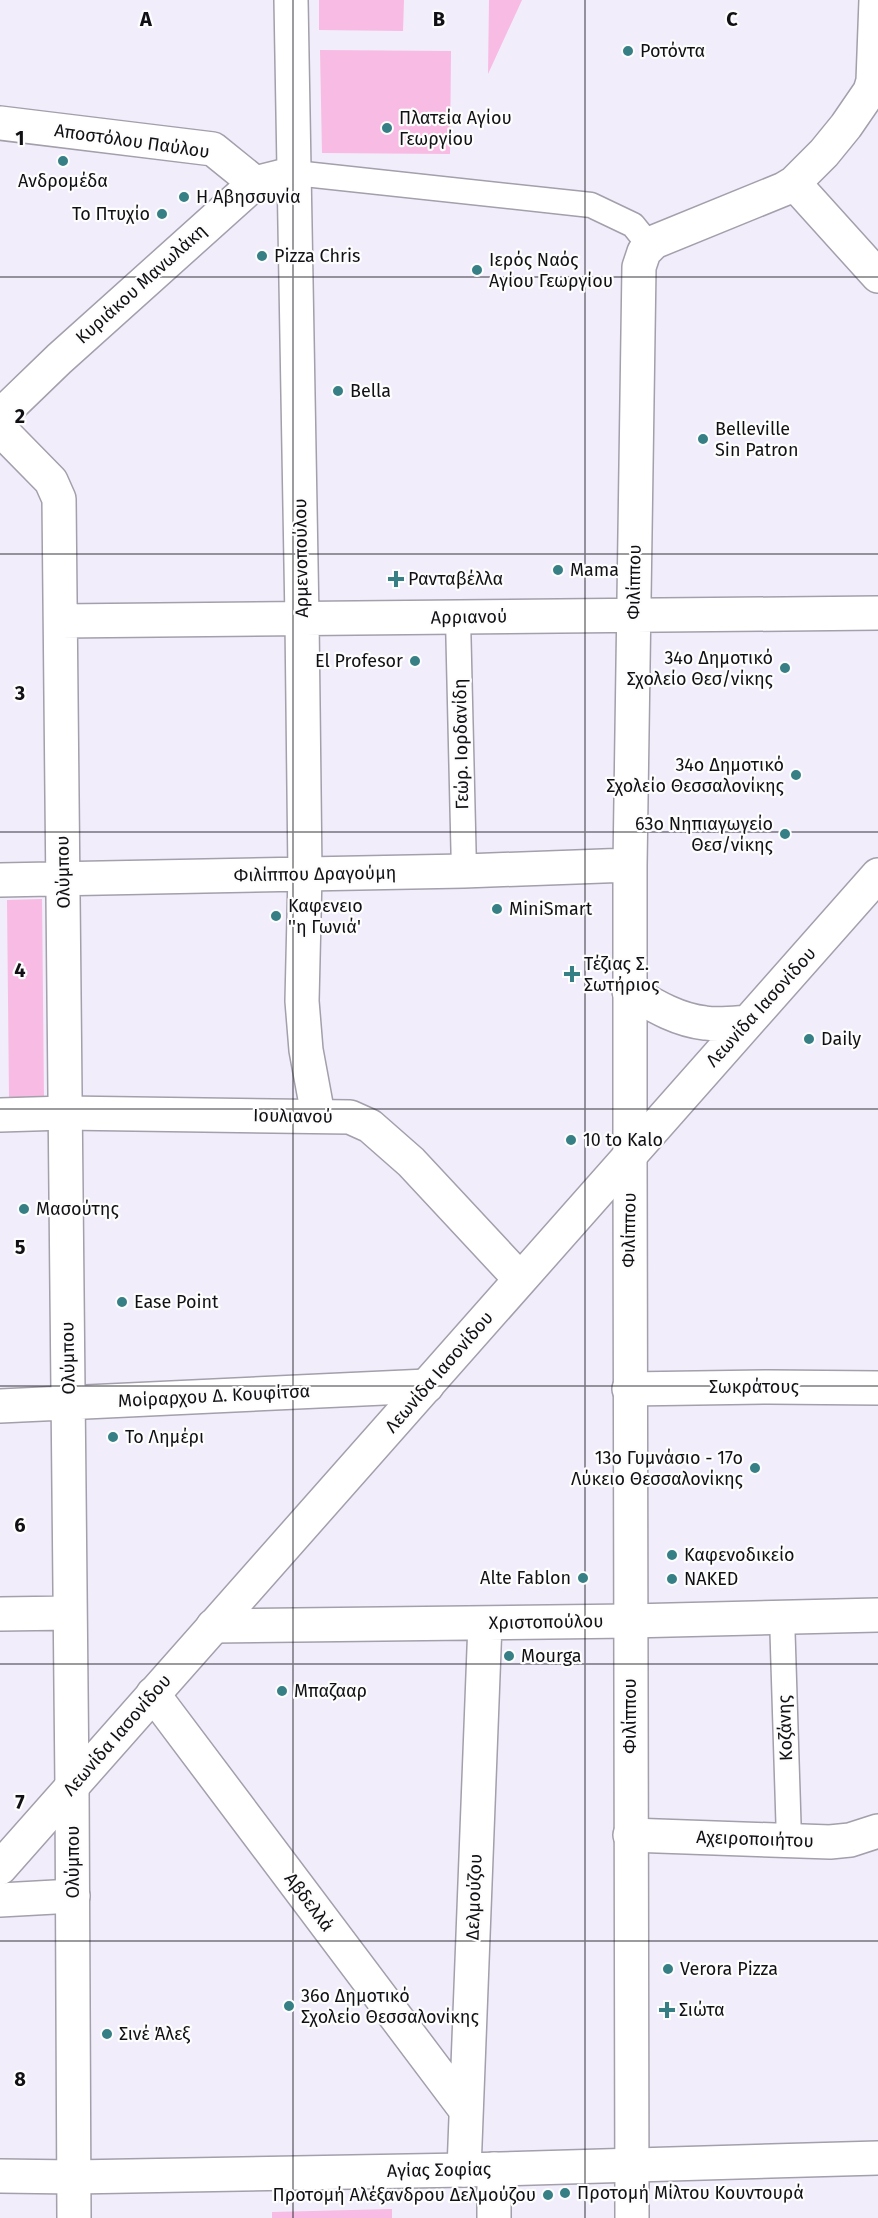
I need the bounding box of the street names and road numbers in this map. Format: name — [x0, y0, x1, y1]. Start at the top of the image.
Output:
street label: Αποστόλου Παύλου — [53, 119, 211, 163]
street label: Κυριάκου Μανωλάκη — [71, 219, 211, 349]
street label: Αρμενοπούλου — [289, 498, 313, 618]
street label: Φιλίππου — [622, 544, 646, 620]
street label: Αρριανού — [431, 605, 507, 629]
street label: Γεώρ. Ιορδανίδη — [449, 678, 473, 810]
street label: Ολύμπου — [51, 835, 75, 909]
street label: Φιλίππου Δραγούμη — [234, 862, 396, 886]
street label: Λεωνίδα Ιασονίδου — [701, 943, 821, 1071]
street label: Ιουλιανού — [253, 1104, 333, 1128]
street label: Φιλίππου — [617, 1192, 641, 1268]
street label: Λεωνίδα Ιασονίδου — [380, 1307, 498, 1437]
street label: Ολύμπου — [56, 1321, 80, 1395]
street label: Σωκράτους — [709, 1376, 800, 1398]
street label: Μοίραρχου Δ. Κουφίτσα — [117, 1380, 311, 1412]
street label: Χριστοπούλου — [488, 1610, 604, 1634]
street label: Λεωνίδα Ιασονίδου — [58, 1670, 176, 1800]
street label: Φιλίππου — [619, 1678, 641, 1754]
street label: Κοζάνης — [773, 1694, 797, 1761]
street label: Ολύμπου — [62, 1825, 84, 1899]
street label: Αχειροποιήτου — [696, 1826, 814, 1852]
street label: Δελμούζου — [461, 1853, 487, 1941]
street label: Αβδελλά — [280, 1868, 338, 1936]
street label: Αγίας Σοφίας — [387, 2158, 492, 2182]

